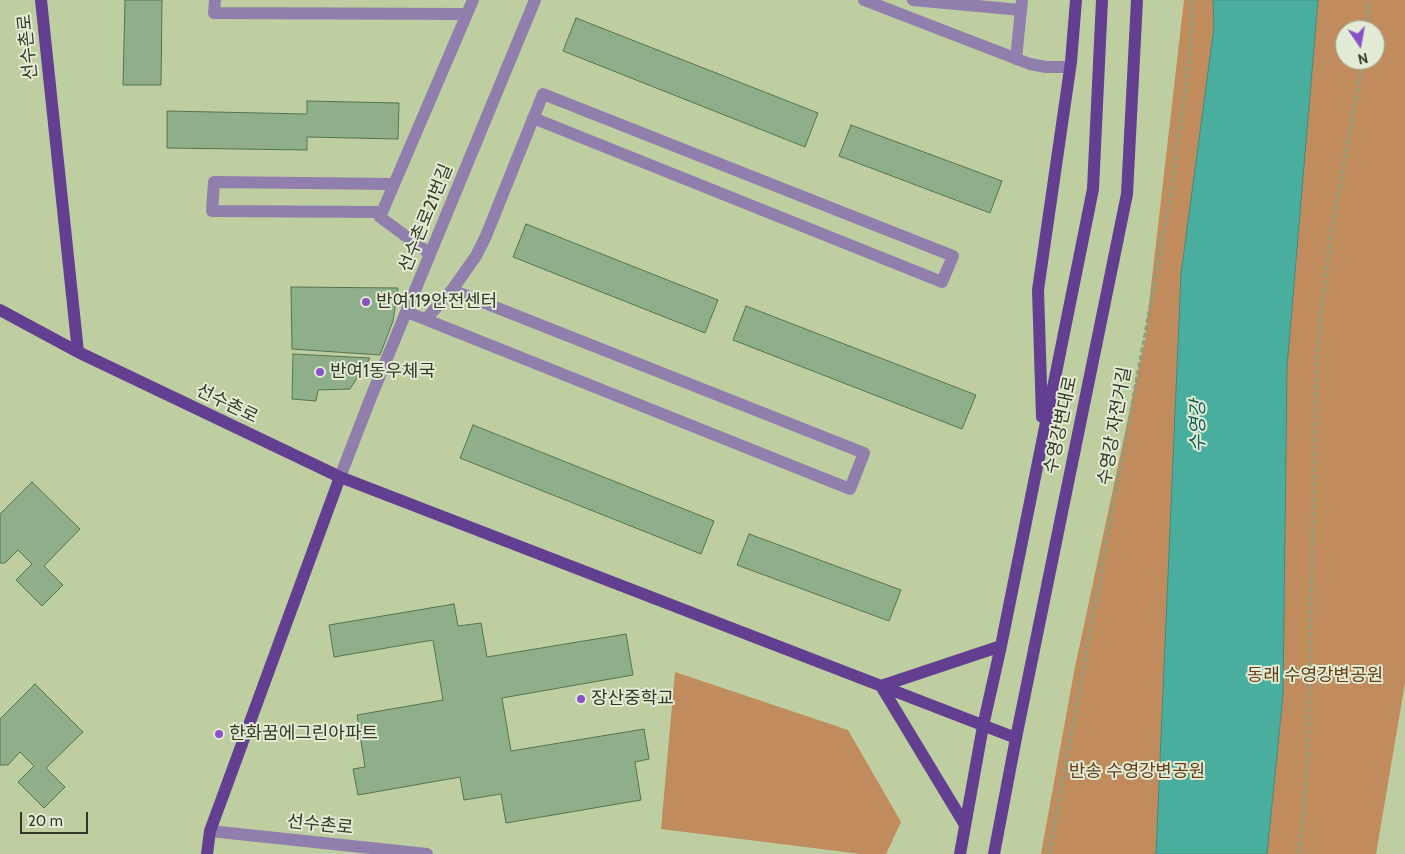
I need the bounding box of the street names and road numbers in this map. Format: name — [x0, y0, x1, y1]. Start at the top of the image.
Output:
street label: 선수촌로 — [14, 13, 42, 81]
street label: 선수촌로21번길 — [395, 161, 457, 275]
street label: 수영강 자전거길 — [1094, 365, 1136, 487]
street label: 수영강변대로 — [1040, 374, 1082, 476]
street label: 선수촌로 — [192, 380, 262, 428]
street label: 선수촌로 — [286, 811, 354, 839]

